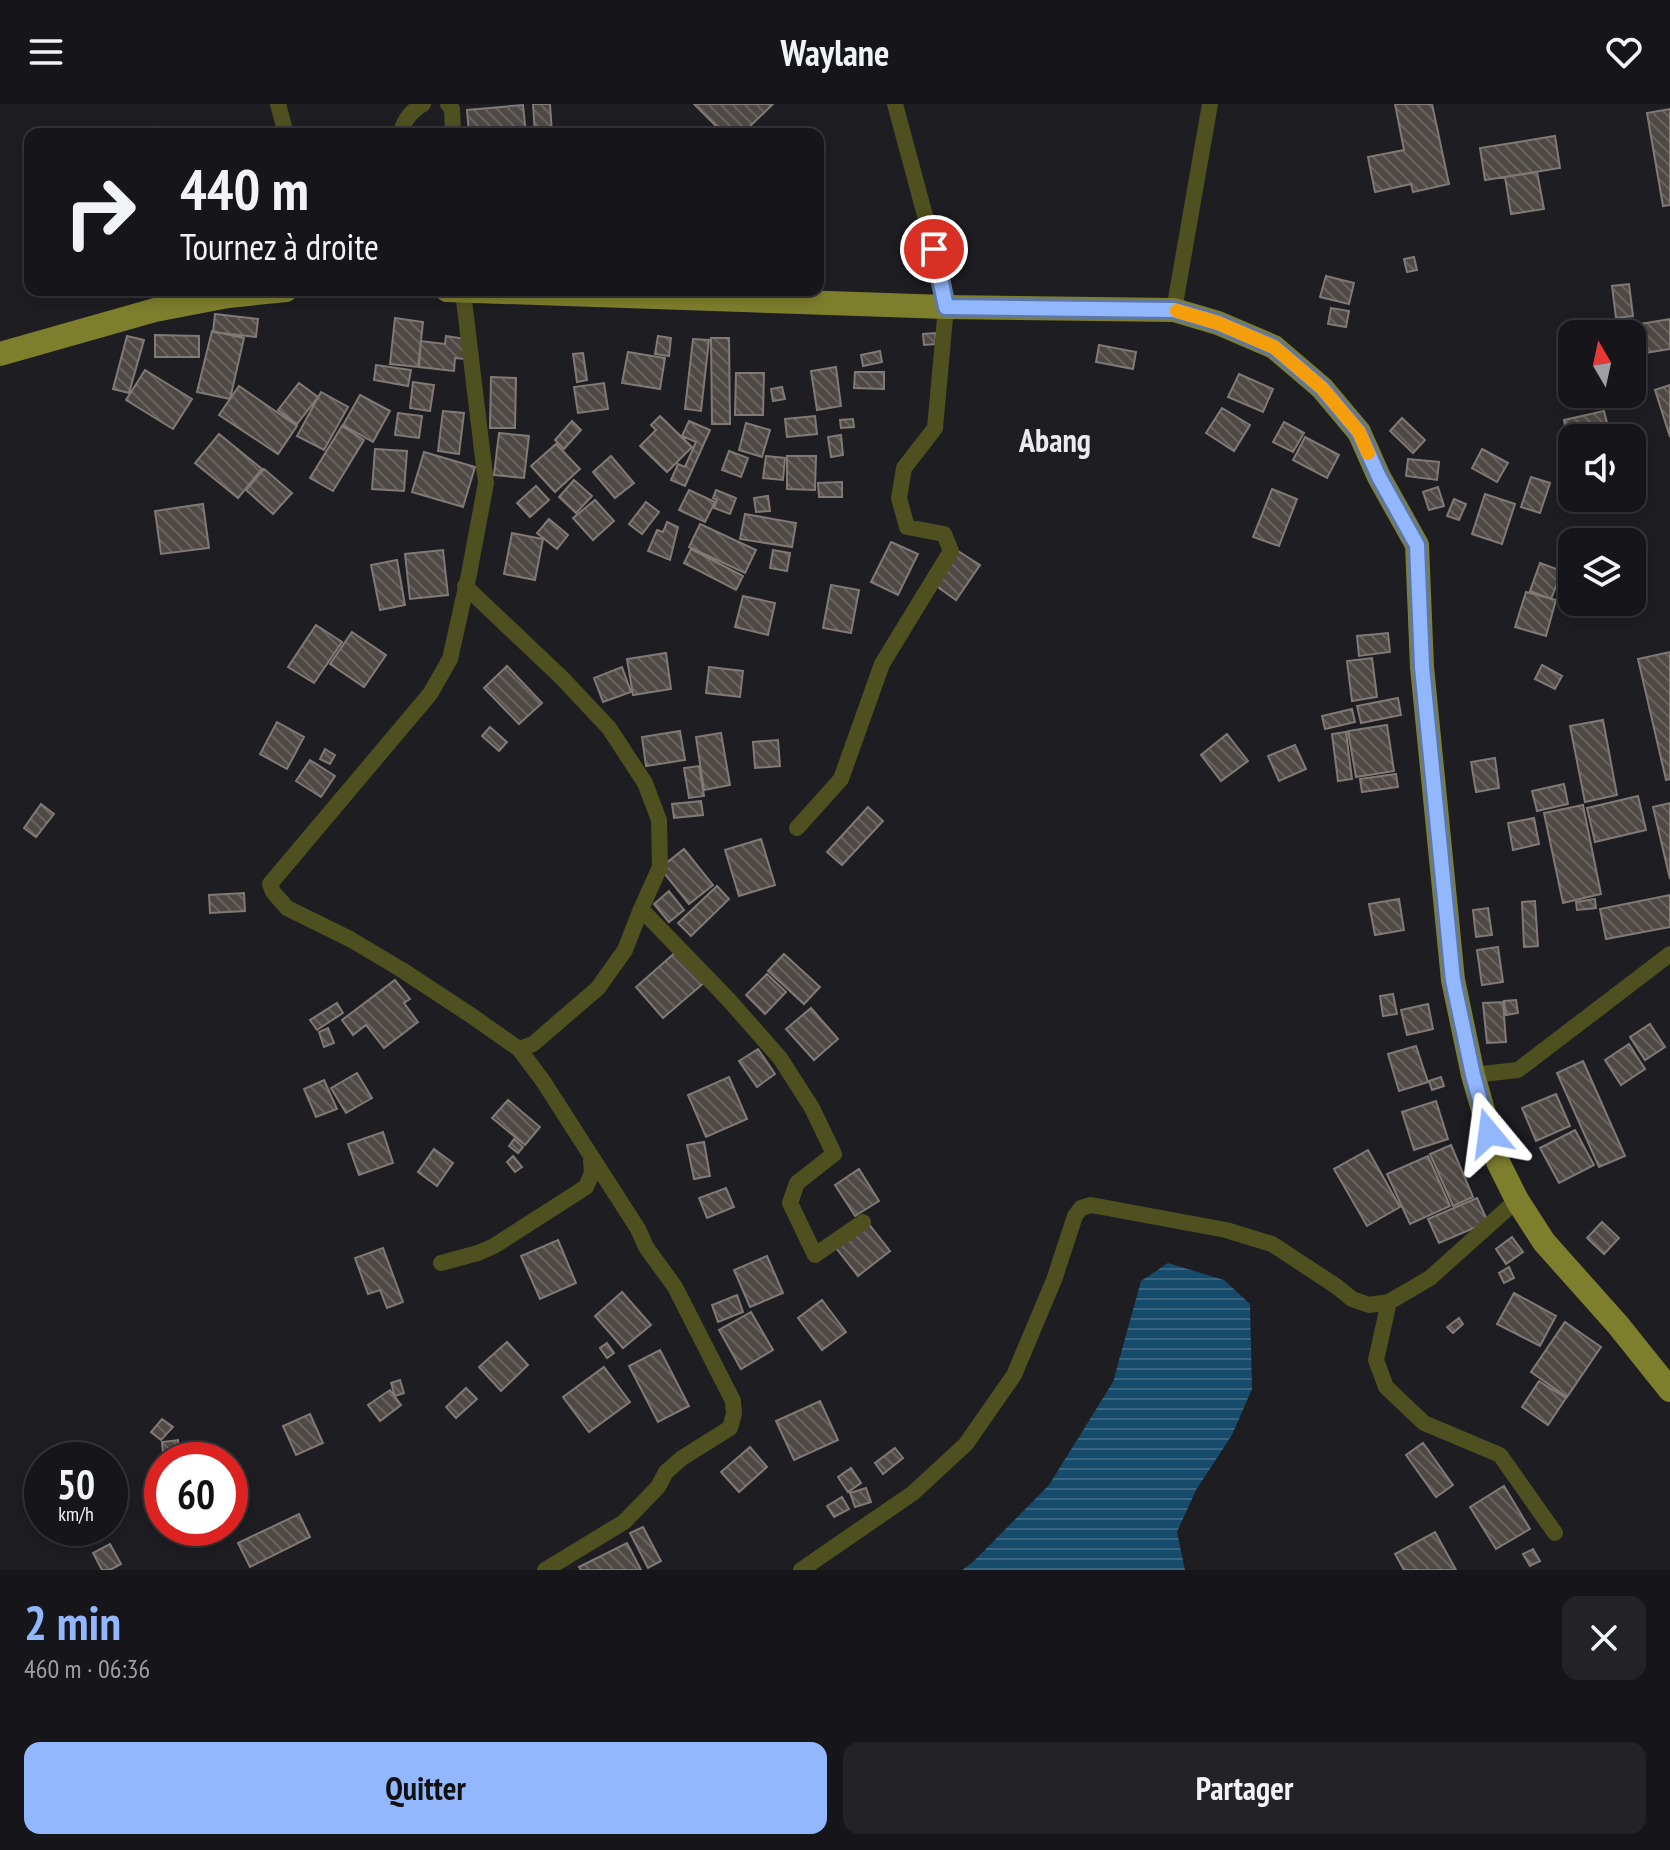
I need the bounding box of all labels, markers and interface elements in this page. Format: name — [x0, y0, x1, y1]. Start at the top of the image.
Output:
text: Waylane — [781, 29, 889, 76]
icon: menu — [24, 30, 68, 74]
icon: heart — [1602, 30, 1646, 74]
text: 440 m — [180, 153, 309, 225]
icon: right — [48, 160, 152, 264]
pin — [900, 215, 968, 283]
text: Tournez à droite — [180, 223, 379, 270]
icon: arrive — [912, 227, 956, 271]
north arrow — [1558, 320, 1646, 408]
map controls — [1558, 320, 1646, 616]
district label: Abang — [1018, 419, 1091, 461]
button: sound — [1558, 424, 1646, 512]
button: layers — [1558, 528, 1646, 616]
position arrow — [1447, 1091, 1531, 1175]
speed limit sign: 60 — [144, 1442, 248, 1546]
text: 50 — [57, 1458, 95, 1510]
text: km/h — [58, 1501, 94, 1527]
text: 2 min — [24, 1591, 121, 1653]
button: close — [1562, 1596, 1646, 1680]
text: 460 m · 06:36 — [24, 1652, 150, 1685]
button: Quitter — [24, 1742, 827, 1834]
button: Partager — [843, 1742, 1646, 1834]

